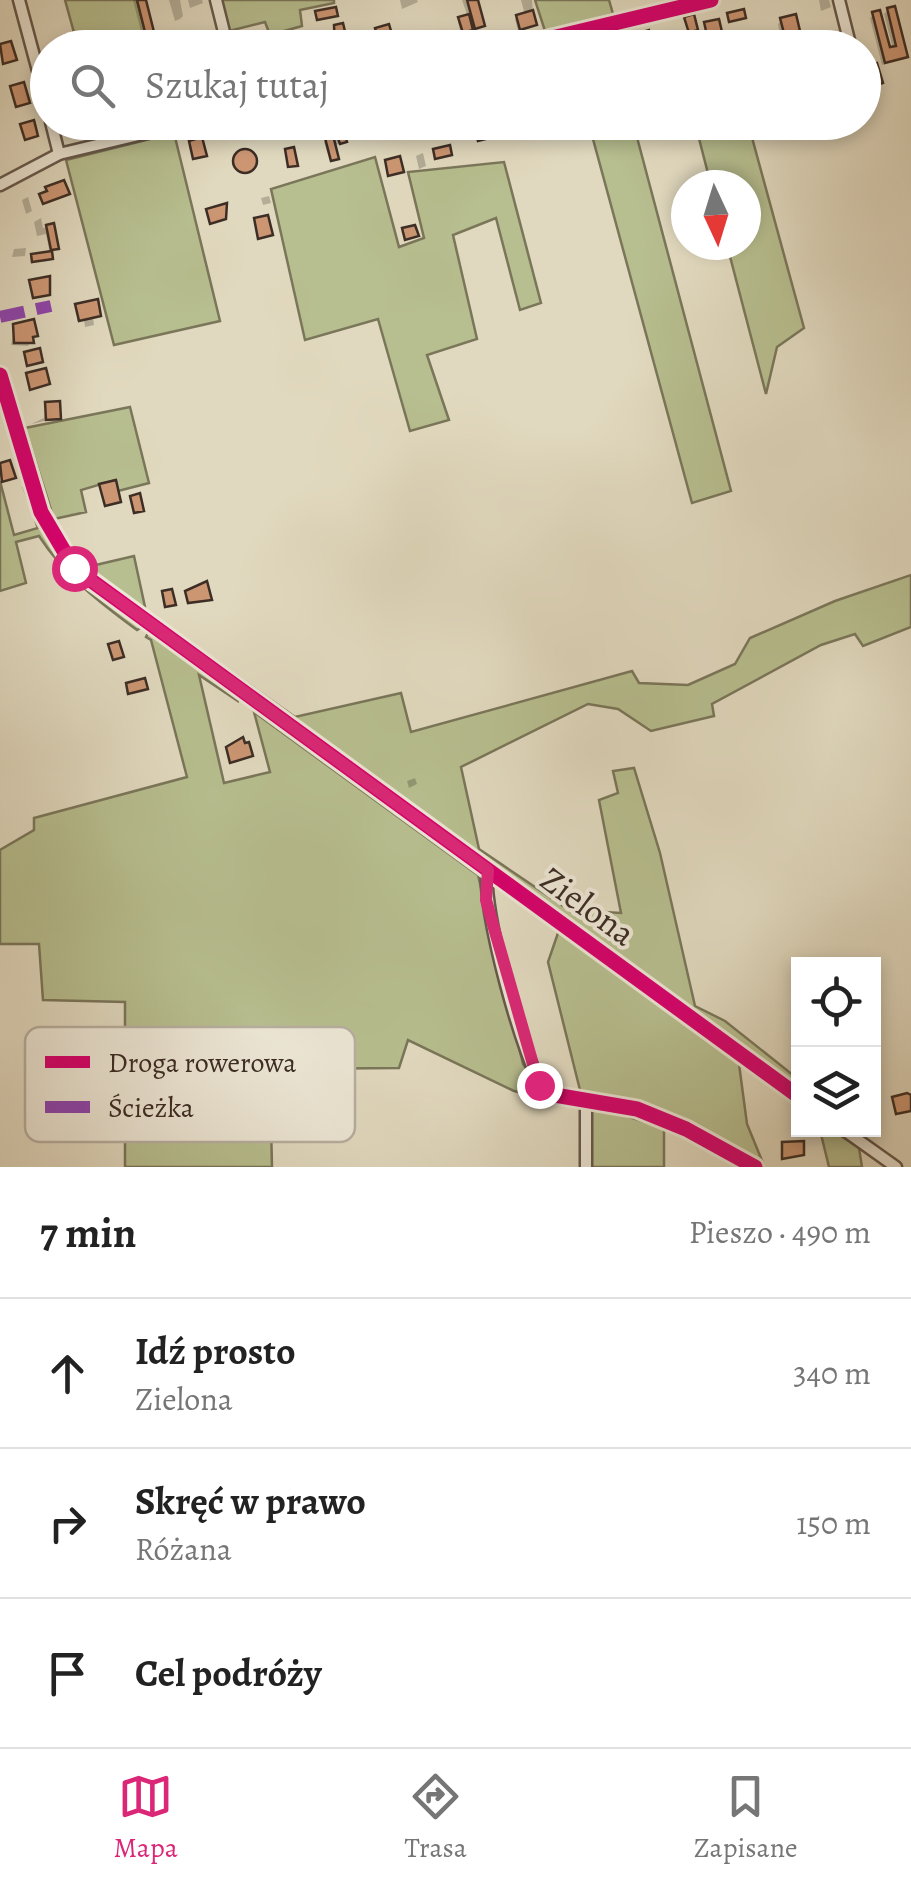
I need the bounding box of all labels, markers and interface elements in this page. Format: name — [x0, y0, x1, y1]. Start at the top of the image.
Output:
search box — [30, 30, 881, 140]
icon: search — [65, 58, 120, 113]
text: Szukaj tutaj — [145, 59, 329, 111]
north arrow — [671, 170, 761, 260]
route start — [52, 546, 98, 592]
street label: Zielona — [531, 855, 646, 957]
map controls — [791, 957, 881, 1137]
button: locate — [791, 957, 881, 1047]
legend — [25, 1027, 355, 1142]
text: Droga rowerowa — [108, 1044, 296, 1082]
button: layers — [791, 1047, 881, 1137]
route end — [517, 1063, 563, 1109]
text: Ścieżka — [108, 1089, 194, 1127]
text: 7 min — [40, 1204, 136, 1261]
text: Pieszo · 490 m — [689, 1210, 871, 1254]
text: Idź prosto — [135, 1325, 296, 1377]
icon: ahead — [40, 1346, 95, 1401]
text: 340 m — [793, 1351, 871, 1395]
text: Zielona — [135, 1377, 233, 1421]
text: Skręć w prawo — [135, 1475, 366, 1527]
icon: right — [40, 1496, 95, 1551]
text: 150 m — [796, 1501, 871, 1545]
text: Różana — [135, 1527, 232, 1571]
icon: arrive — [40, 1646, 95, 1701]
text: Cel podróży — [135, 1647, 322, 1699]
tab: Mapa — [113, 1769, 178, 1867]
tab: Trasa — [405, 1769, 467, 1867]
tab: Zapisane — [694, 1769, 798, 1867]

